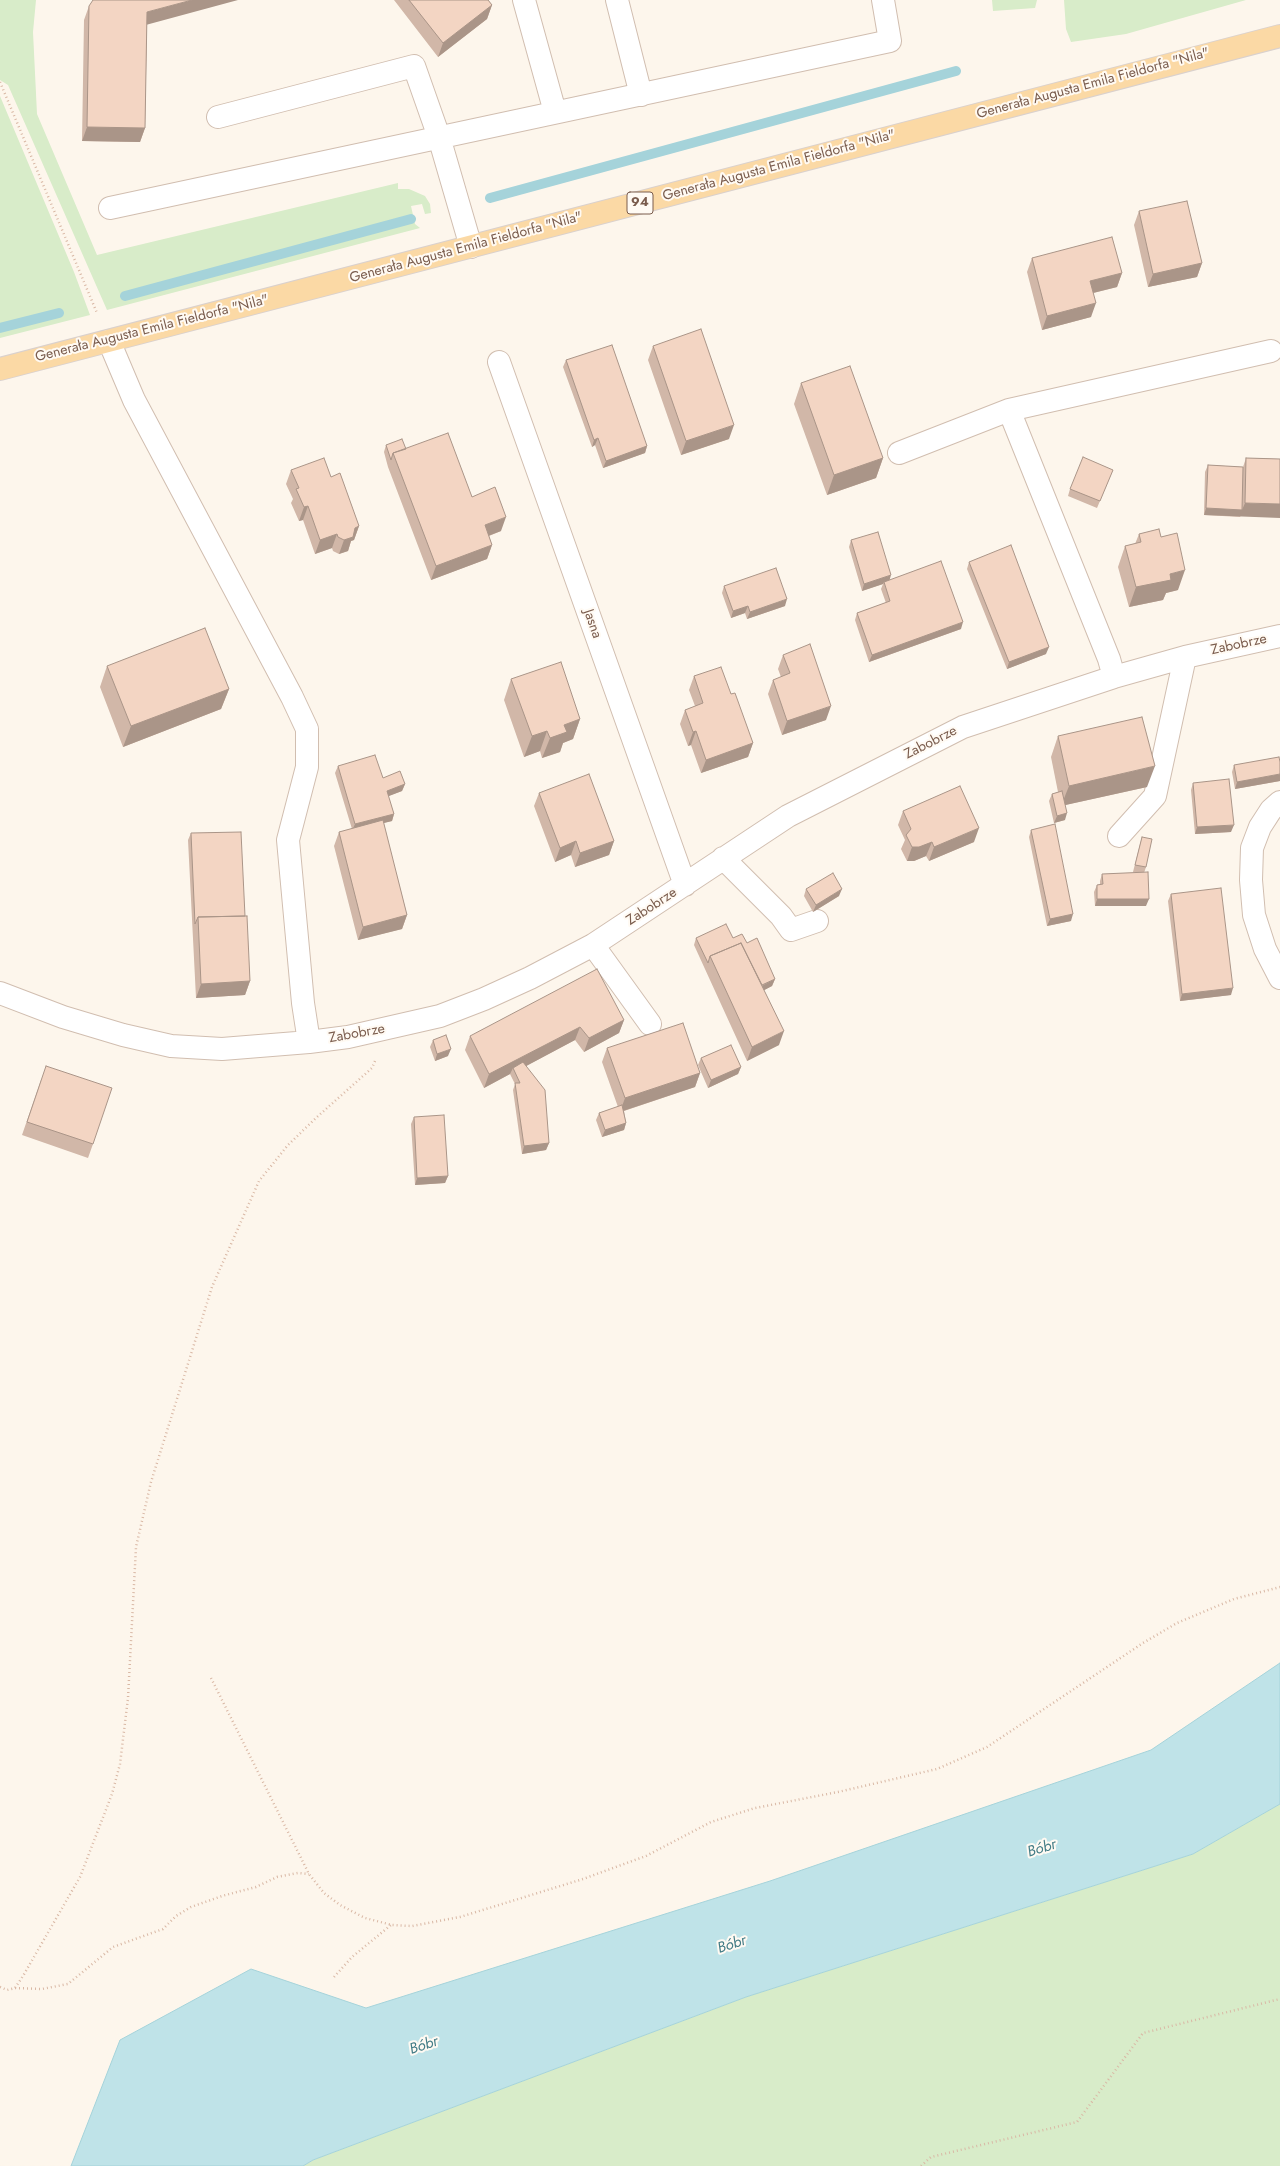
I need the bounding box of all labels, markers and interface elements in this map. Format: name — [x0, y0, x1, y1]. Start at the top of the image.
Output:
street label: Generała Augusta Emila Fieldorfa "Nila" — [975, 45, 1211, 123]
street label: Generała Augusta Emila Fieldorfa "Nila" — [661, 127, 897, 205]
road number: 94 — [627, 192, 653, 214]
street label: Generała Augusta Emila Fieldorfa "Nila" — [348, 209, 584, 287]
street label: Generała Augusta Emila Fieldorfa "Nila" — [34, 292, 270, 366]
street label: Jasna — [579, 607, 605, 641]
street label: Zabobrze — [1210, 631, 1268, 659]
street label: Zabobrze — [902, 723, 960, 763]
street label: Zabobrze — [624, 885, 680, 929]
street label: Zabobrze — [328, 1021, 386, 1047]
water label: Bóbr — [1025, 1836, 1059, 1862]
water label: Bóbr — [715, 1932, 749, 1958]
water label: Bóbr — [407, 2033, 441, 2059]

